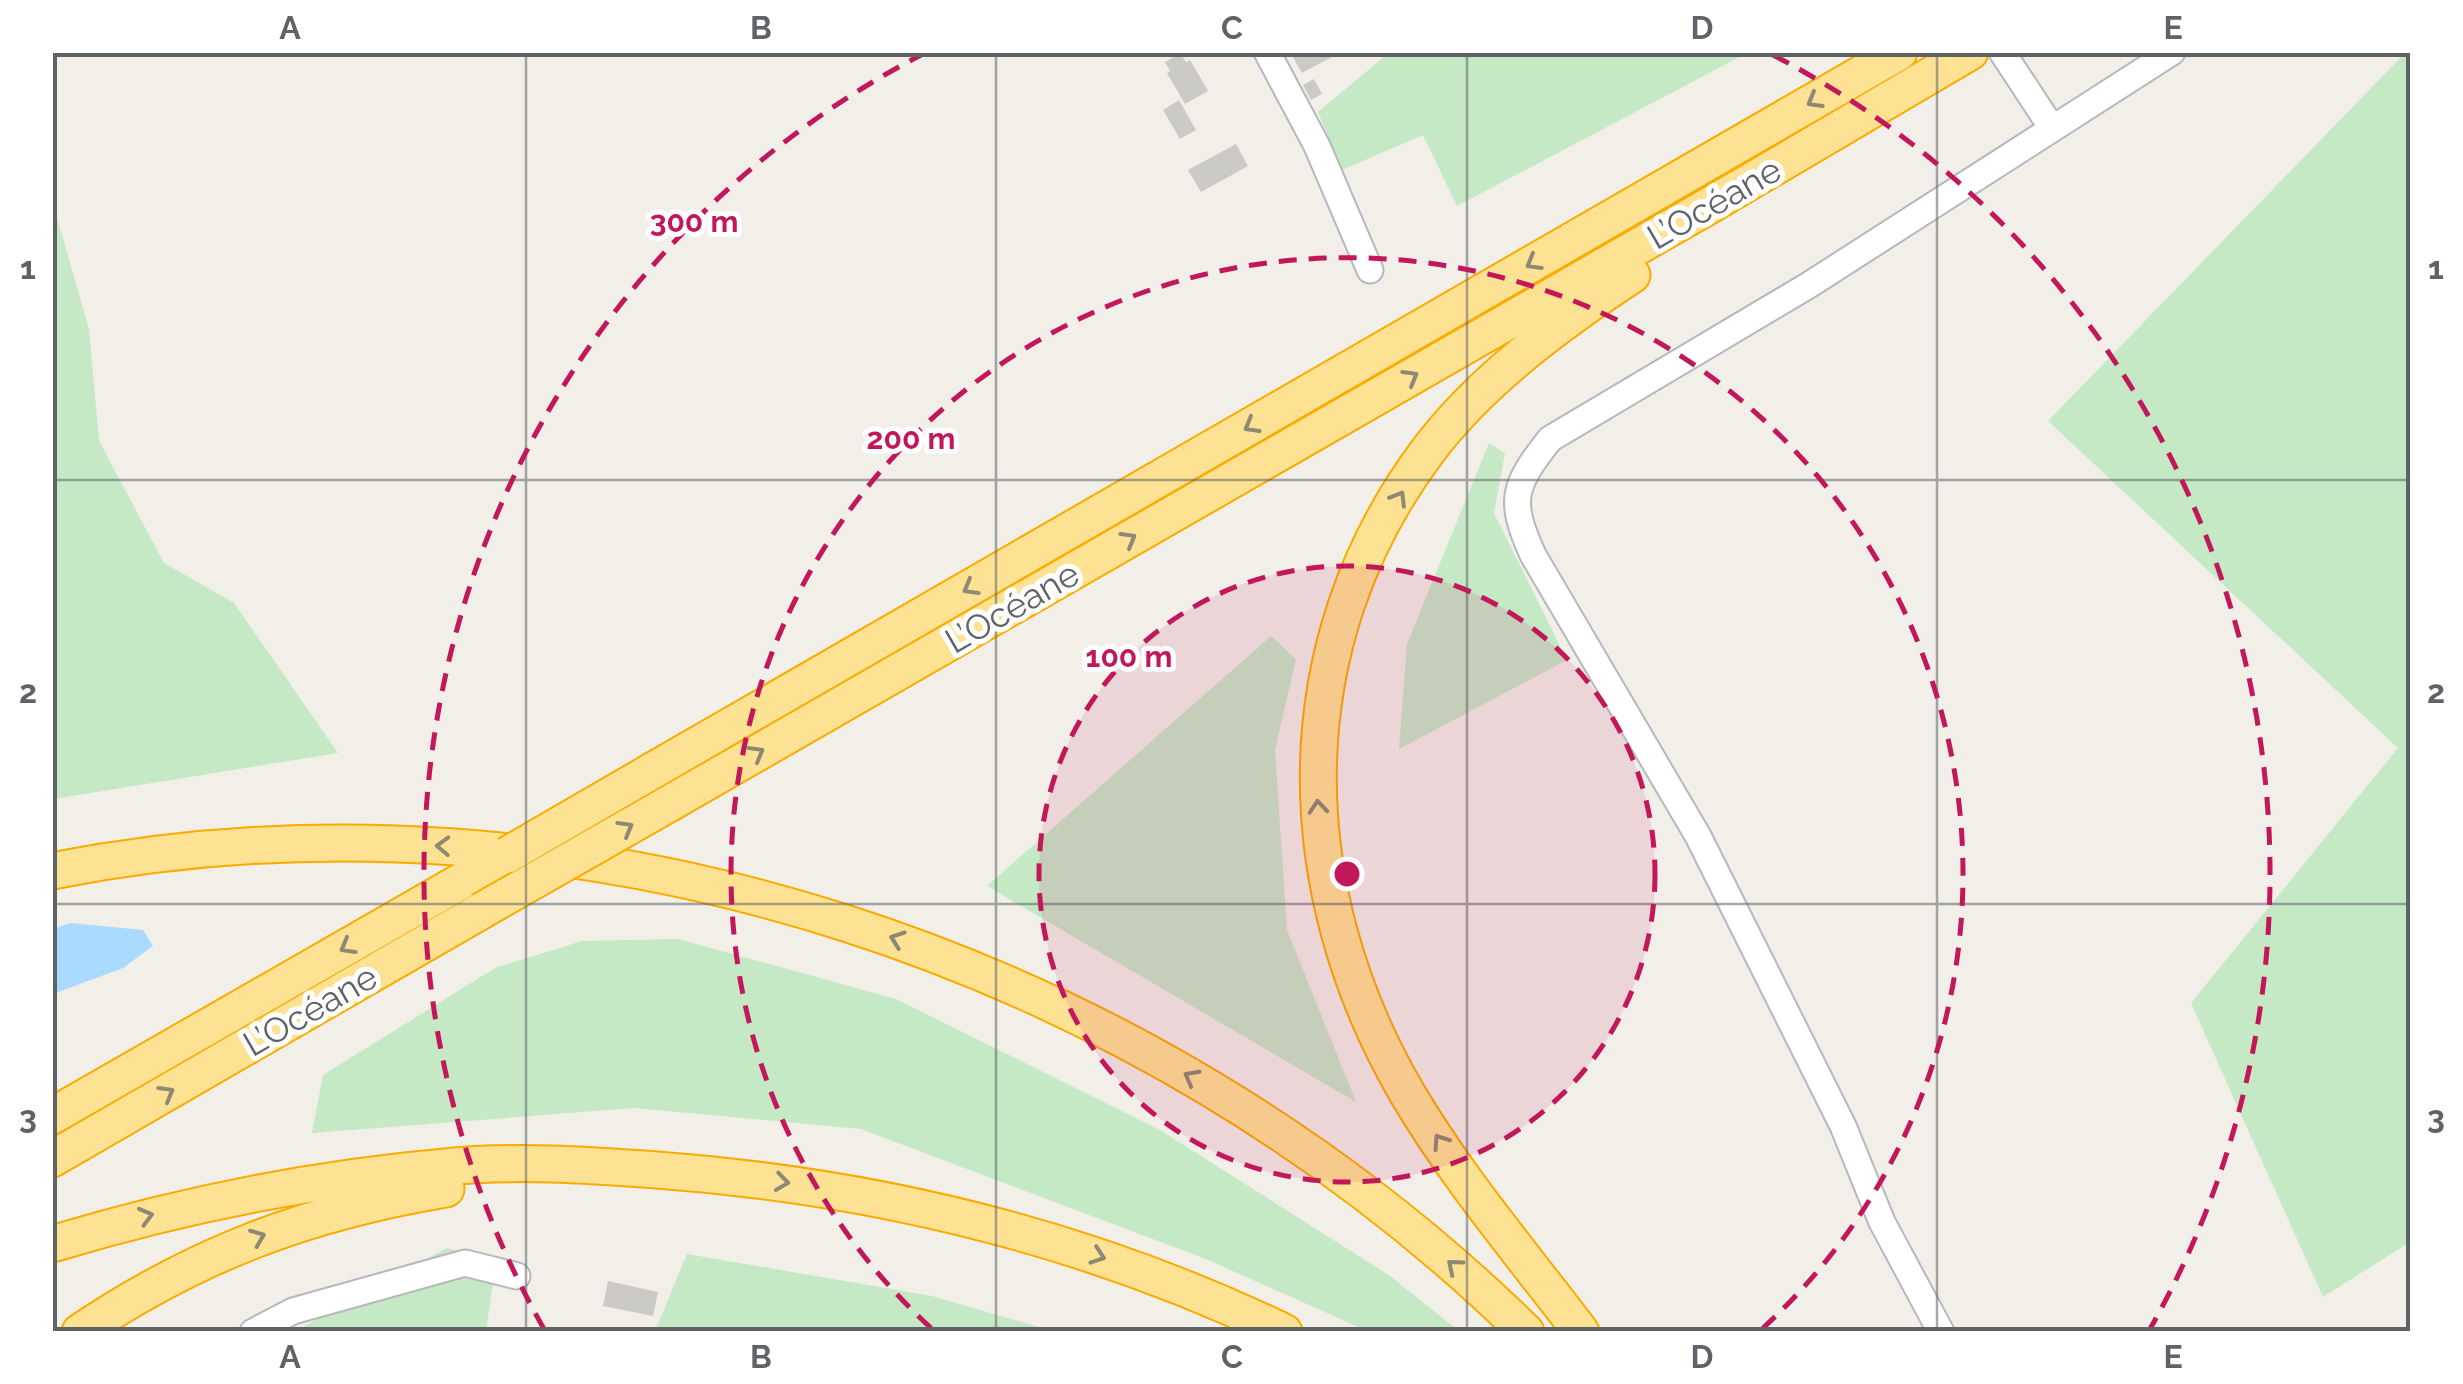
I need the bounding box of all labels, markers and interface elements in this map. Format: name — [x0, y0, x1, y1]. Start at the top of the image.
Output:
text: A — [279, 9, 301, 46]
text: B — [750, 9, 772, 46]
text: C — [1221, 9, 1243, 46]
text: D — [1691, 9, 1713, 46]
text: E — [2163, 9, 2183, 46]
one-way arrow — [1807, 89, 1825, 108]
street label: L’Océane — [1640, 148, 1788, 258]
text: 300 m — [650, 204, 738, 239]
text: 1 — [20, 249, 36, 286]
text: 1 — [2428, 249, 2444, 286]
one-way arrow — [1526, 251, 1544, 271]
one-way arrow — [1400, 370, 1418, 389]
one-way arrow — [1244, 414, 1262, 433]
text: 200 m — [867, 421, 955, 456]
one-way arrow — [1386, 491, 1405, 509]
one-way arrow — [1119, 532, 1137, 551]
street label: L’Océane — [938, 552, 1086, 662]
one-way arrow — [962, 576, 980, 595]
text: 100 m — [1086, 639, 1172, 674]
text: 2 — [19, 673, 37, 710]
text: 2 — [2427, 673, 2445, 710]
one-way arrow — [746, 746, 764, 765]
one-way arrow — [1308, 799, 1329, 815]
one-way arrow — [616, 821, 634, 840]
one-way arrow — [434, 836, 450, 857]
centre of rings — [1329, 856, 1365, 892]
one-way arrow — [889, 930, 906, 951]
one-way arrow — [340, 935, 358, 954]
street label: L’Océane — [236, 955, 384, 1065]
one-way arrow — [1183, 1070, 1201, 1089]
one-way arrow — [156, 1085, 174, 1105]
text: 3 — [19, 1098, 37, 1135]
text: 3 — [2427, 1098, 2445, 1135]
one-way arrow — [1433, 1134, 1452, 1152]
one-way arrow — [773, 1170, 790, 1191]
one-way arrow — [137, 1207, 154, 1228]
one-way arrow — [249, 1228, 266, 1248]
one-way arrow — [1088, 1244, 1105, 1264]
one-way arrow — [1448, 1260, 1466, 1278]
text: A — [279, 1338, 301, 1375]
text: B — [750, 1338, 772, 1375]
text: C — [1221, 1338, 1243, 1375]
text: D — [1691, 1338, 1713, 1375]
text: E — [2163, 1338, 2183, 1375]

